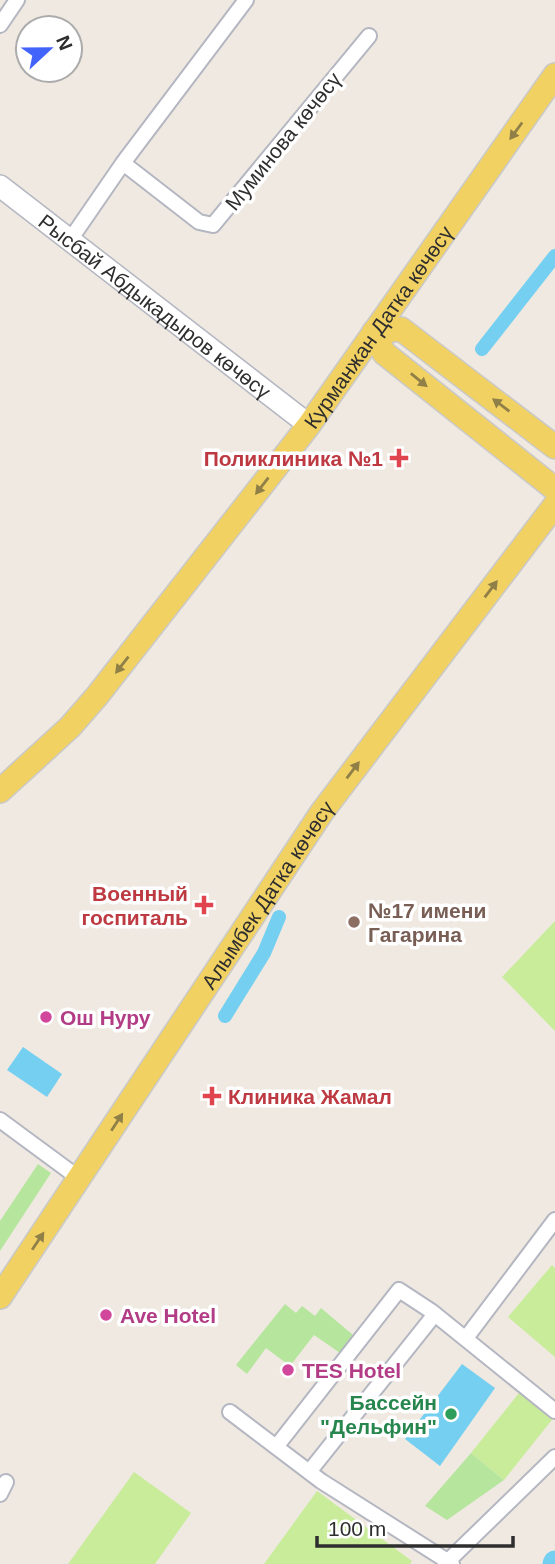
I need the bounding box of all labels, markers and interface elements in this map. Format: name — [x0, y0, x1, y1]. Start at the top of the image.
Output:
north arrow — [14, 14, 84, 84]
text: N — [52, 33, 77, 53]
street label: Муминова көчөсү — [220, 67, 346, 214]
one-way arrow — [509, 122, 523, 140]
street label: Рысбай Абдыкадыров көчөсү — [35, 209, 276, 403]
street label: Курманжан Датка көчөсү — [299, 221, 457, 432]
one-way arrow — [410, 373, 428, 388]
one-way arrow — [492, 399, 510, 413]
place label: Поликлиника №1 — [204, 447, 383, 470]
marker: Поликлиника №1 — [389, 448, 409, 468]
one-way arrow — [254, 476, 269, 494]
one-way arrow — [484, 580, 498, 598]
one-way arrow — [115, 656, 129, 674]
one-way arrow — [346, 761, 360, 779]
street label: Алымбек Датка көчөсү — [196, 796, 338, 993]
place label: Военный госпиталь — [81, 882, 188, 929]
marker: Военный госпиталь — [194, 895, 214, 915]
place label: №17 имени Гагарина — [368, 899, 486, 946]
marker: №17 имени Гагарина — [346, 914, 362, 930]
place label: Ош Нуру — [60, 1006, 151, 1029]
marker: Ош Нуру — [38, 1009, 54, 1025]
place label: Клиника Жамал — [228, 1085, 392, 1108]
marker: Клиника Жамал — [202, 1086, 222, 1106]
one-way arrow — [111, 1112, 124, 1132]
one-way arrow — [31, 1232, 45, 1250]
place label: Ave Hotel — [120, 1304, 216, 1327]
marker: Ave Hotel — [98, 1307, 114, 1323]
place label: TES Hotel — [302, 1359, 401, 1382]
marker: TES Hotel — [280, 1362, 296, 1378]
place label: Бассейн "Дельфин" — [320, 1391, 437, 1438]
marker: Бассейн "Дельфин" — [443, 1406, 459, 1422]
scale bar — [317, 1504, 513, 1548]
text: 100 m — [328, 1517, 386, 1540]

